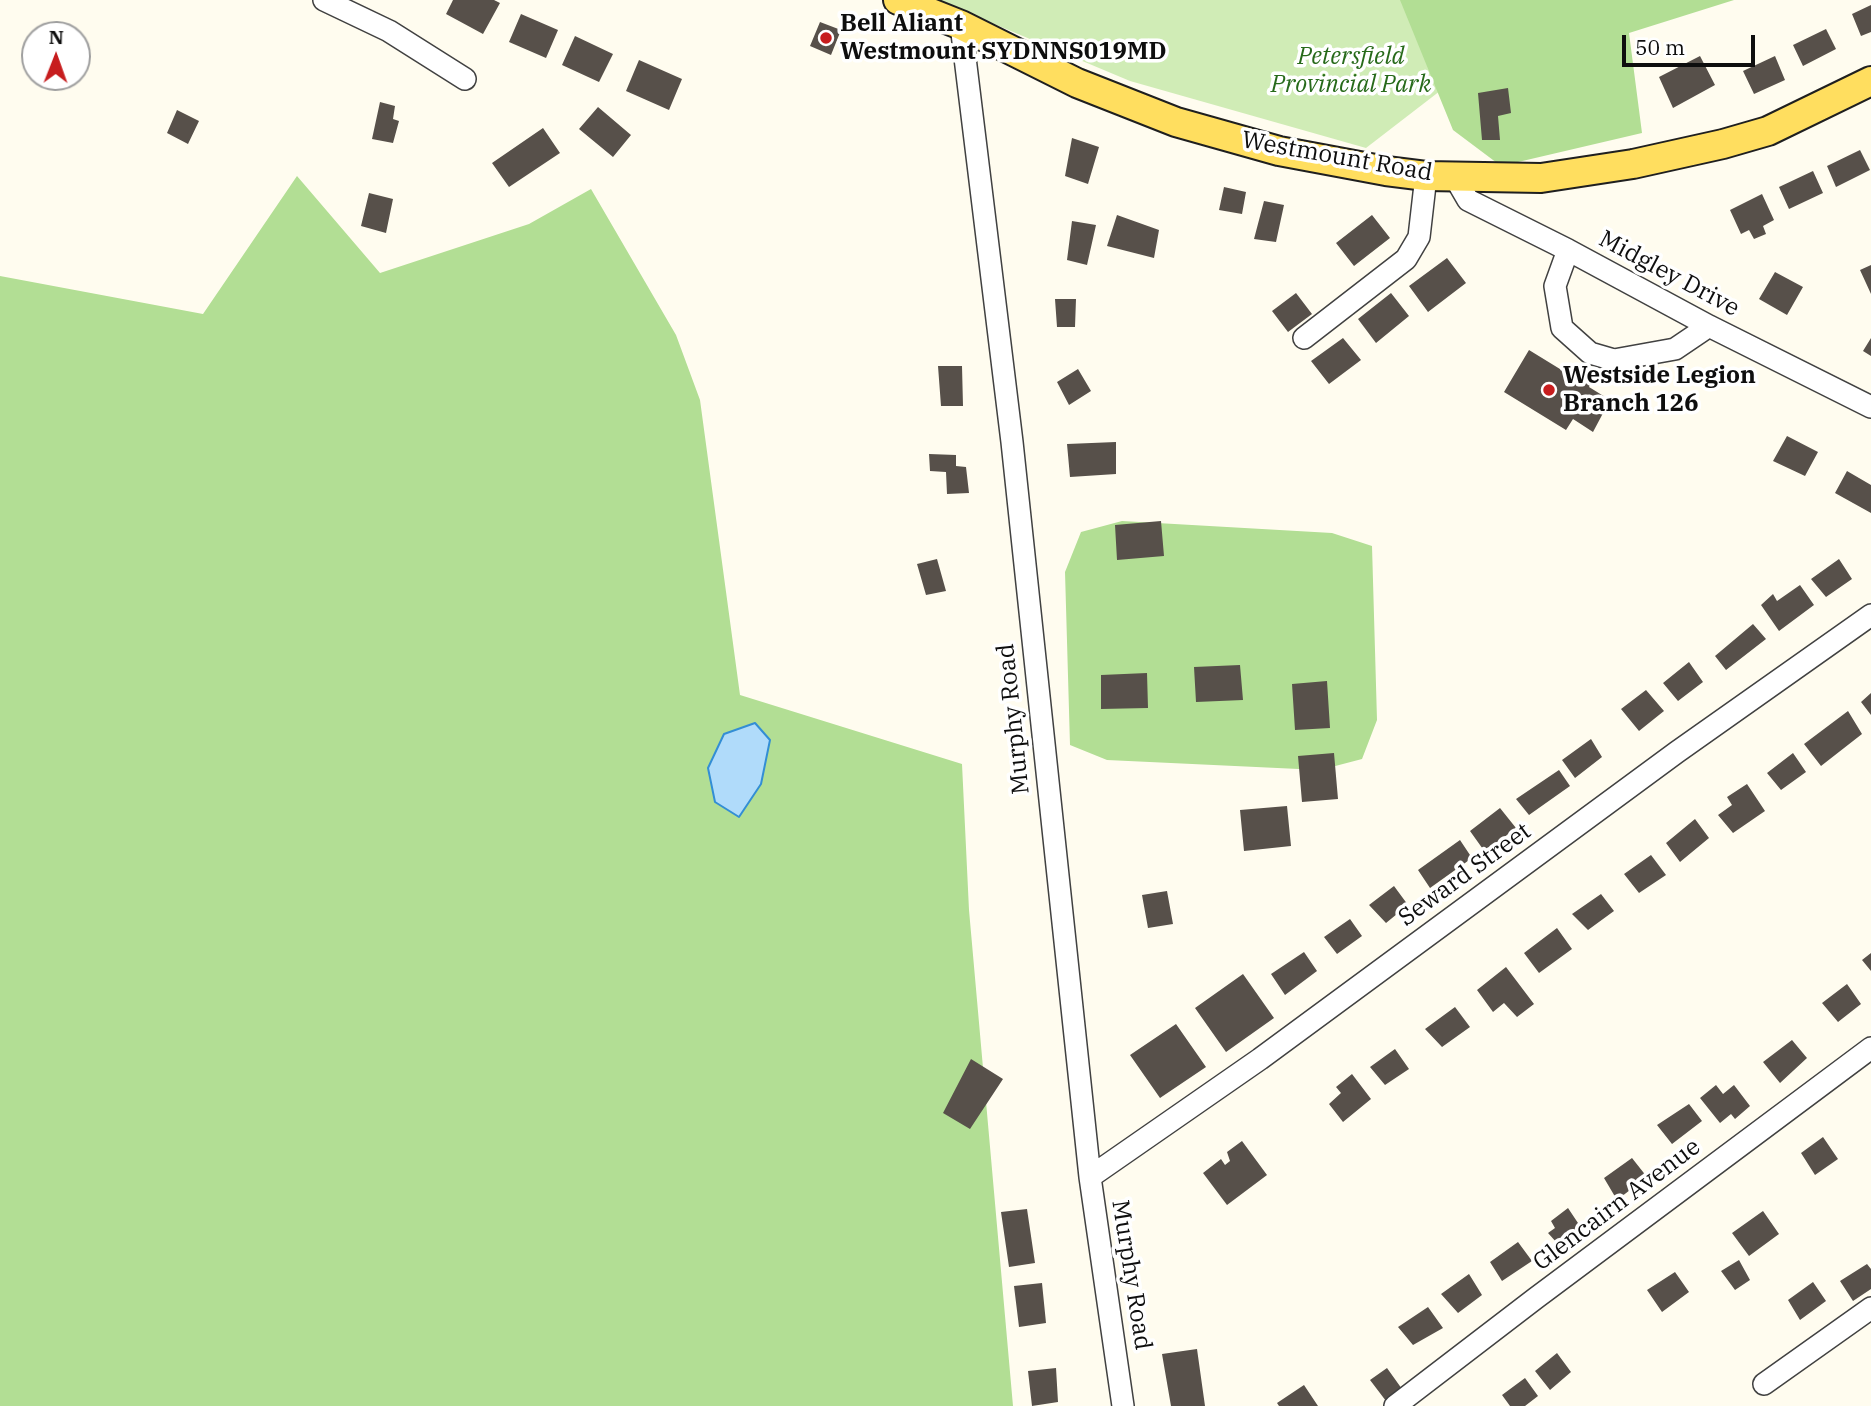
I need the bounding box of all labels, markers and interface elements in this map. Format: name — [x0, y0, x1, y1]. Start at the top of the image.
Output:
place label: Bell Aliant Westmount SYDNNS019MD — [840, 10, 1167, 66]
north arrow — [21, 21, 91, 91]
scale bar — [1626, 21, 1759, 65]
text: N — [49, 25, 64, 49]
marker: Bell Aliant Westmount SYDNNS019MD — [818, 30, 834, 46]
text: 50 m — [1635, 33, 1685, 61]
park label: Petersfield Provincial Park — [1271, 43, 1431, 99]
street label: Westmount Road — [1240, 126, 1434, 188]
street label: Midgley Drive — [1594, 225, 1744, 323]
place label: Westside Legion Branch 126 — [1563, 362, 1756, 418]
marker: Westside Legion Branch 126 — [1541, 382, 1557, 398]
street label: Murphy Road — [992, 642, 1036, 796]
street label: Seward Street — [1393, 817, 1537, 933]
street label: Glencairn Avenue — [1528, 1133, 1706, 1277]
street label: Murphy Road — [1105, 1198, 1157, 1352]

